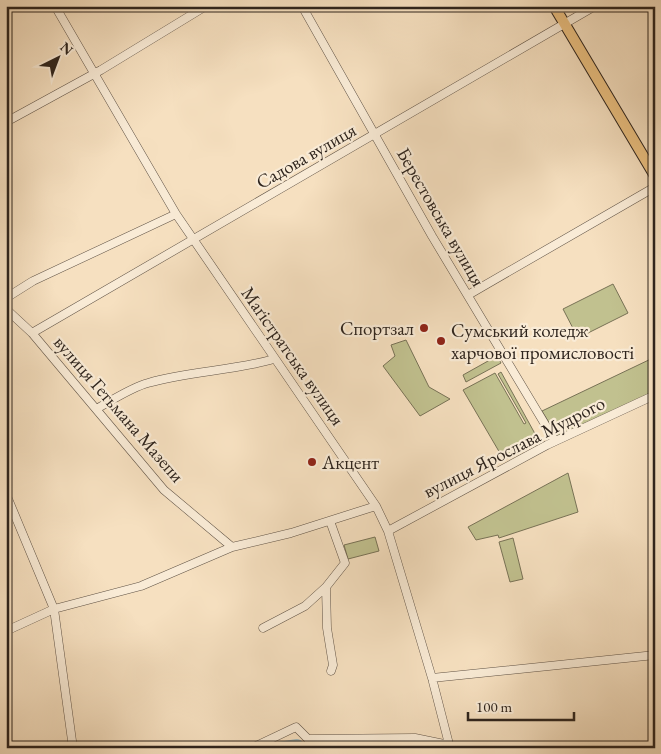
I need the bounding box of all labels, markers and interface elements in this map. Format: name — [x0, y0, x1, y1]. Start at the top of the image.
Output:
north arrow — [32, 32, 82, 82]
text: N — [56, 38, 77, 59]
street label: Садова вулиця — [251, 117, 361, 195]
street label: Берестовська вулиця — [391, 143, 491, 292]
street label: Маґістратська вулиця — [236, 282, 351, 431]
place label: Спортзал — [340, 316, 414, 341]
place label: Сумський коледж харчової промисловості — [451, 318, 634, 365]
marker: Спортзал — [418, 322, 430, 334]
street label: вулиця Гетьмана Мазепи — [48, 330, 190, 488]
marker: Сумський коледж харчової промисловості — [435, 335, 447, 347]
street label: вулиця Ярослава Мудрого — [419, 390, 609, 504]
place label: Акцент — [321, 450, 379, 475]
marker: Акцент — [306, 456, 318, 468]
scale bar — [468, 689, 575, 721]
text: 100 m — [476, 697, 513, 716]

